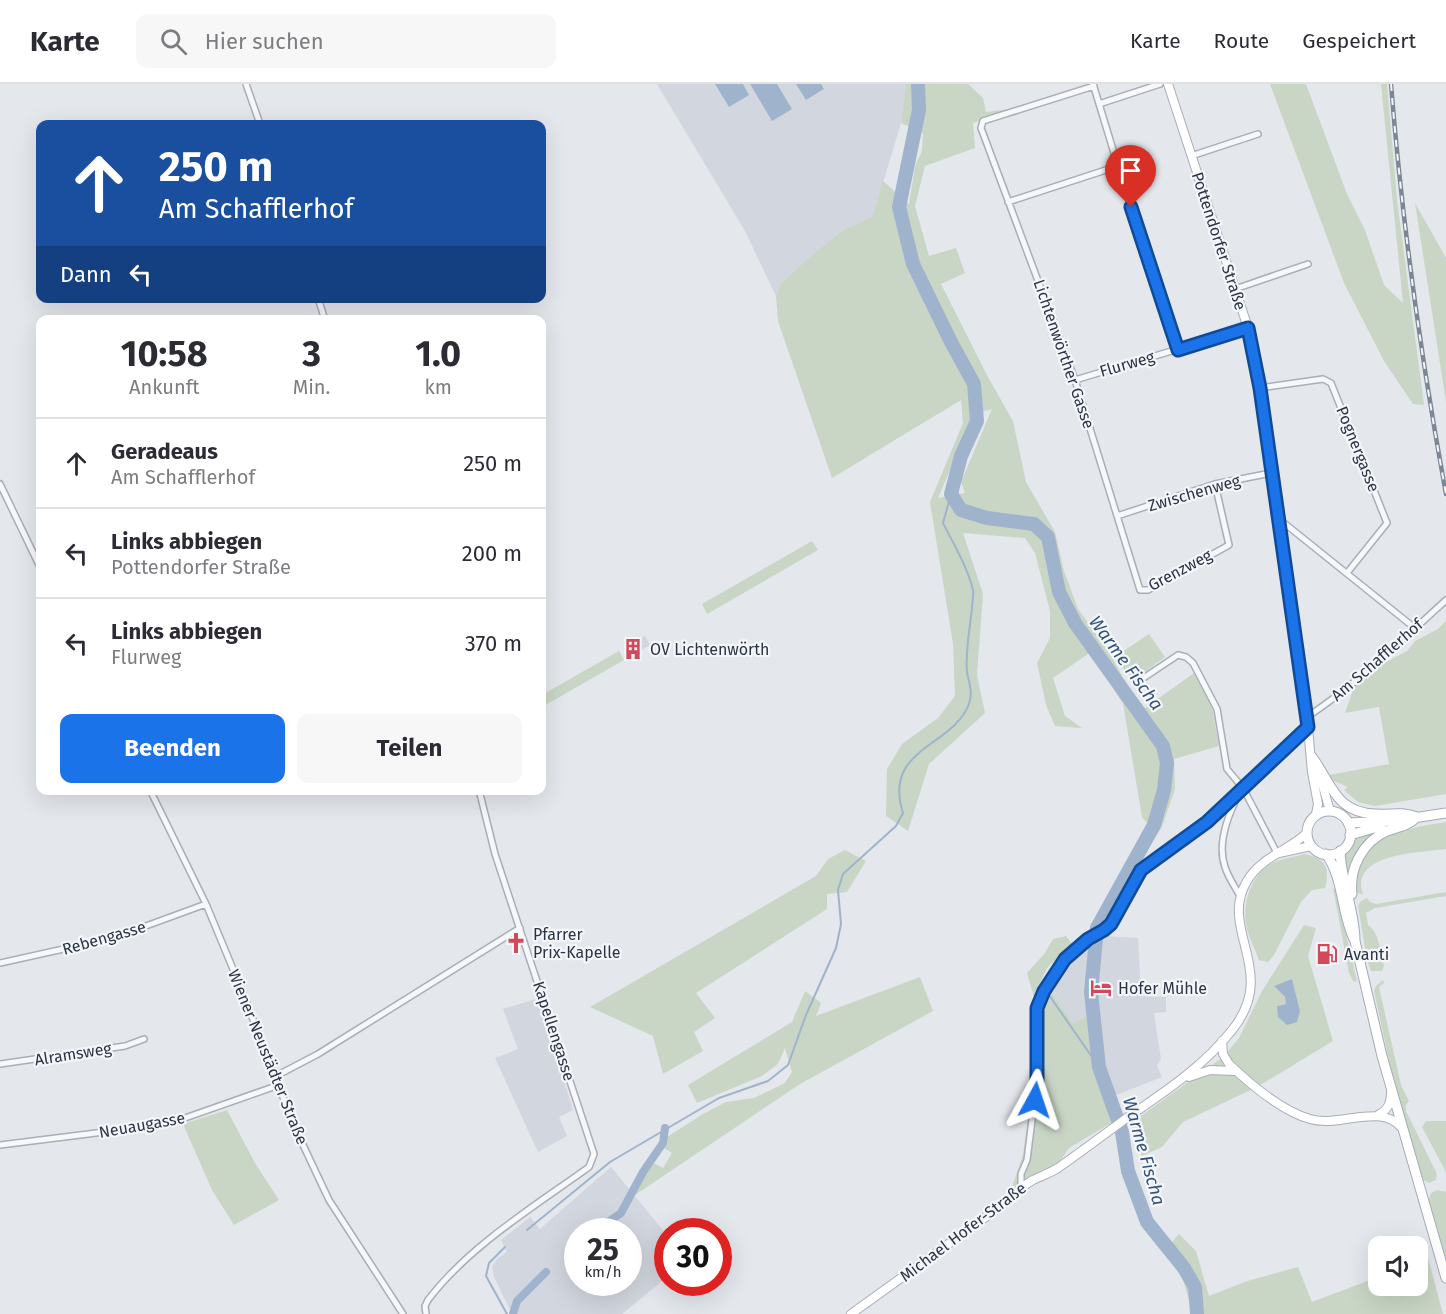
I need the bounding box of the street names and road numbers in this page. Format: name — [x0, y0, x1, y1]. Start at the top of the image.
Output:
street label: Pottendorfer Straße — [1188, 170, 1250, 312]
street label: Lichtenwörther Gasse — [1030, 277, 1098, 431]
street label: Flurweg — [1097, 347, 1157, 381]
street label: Pognergasse — [1332, 403, 1384, 495]
street label: Zwischenweg — [1146, 471, 1243, 515]
street label: Grenzweg — [1145, 545, 1216, 595]
street label: Am Schafflerhof — [1327, 614, 1428, 705]
street label: Rebengasse — [60, 917, 148, 959]
street label: Wiener Neustädter Straße — [224, 967, 312, 1147]
street label: Kapellengasse — [529, 979, 579, 1083]
street label: Alramsweg — [33, 1038, 114, 1069]
street label: Neuaugasse — [97, 1108, 187, 1142]
street label: Michael Hofer-Straße — [896, 1178, 1030, 1286]

